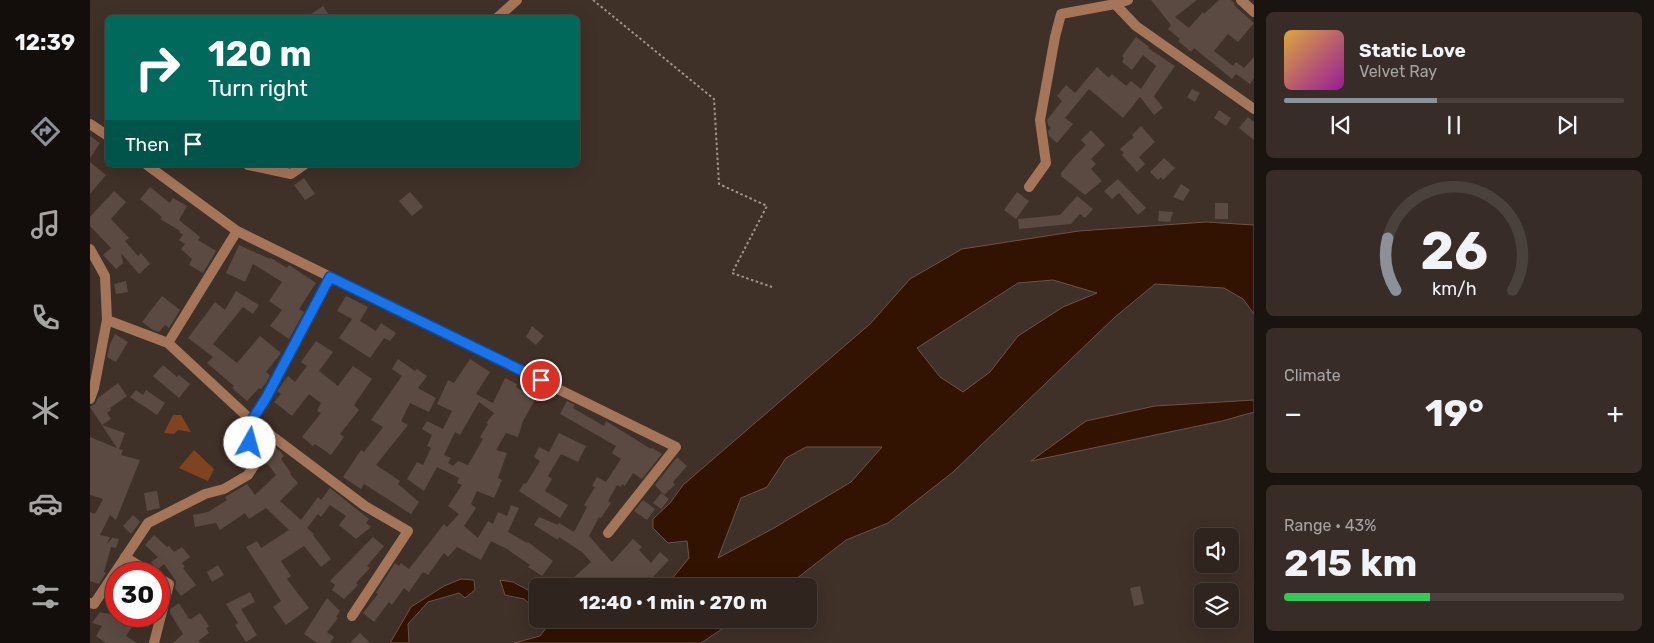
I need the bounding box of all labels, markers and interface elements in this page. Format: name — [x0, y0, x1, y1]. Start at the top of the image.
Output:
text: 12:39 — [15, 29, 75, 56]
text: 120 m — [208, 33, 311, 75]
icon: right — [125, 35, 190, 100]
text: Static Love — [1359, 39, 1466, 62]
text: Velvet Ray — [1359, 62, 1437, 81]
text: Turn right — [208, 75, 308, 102]
icon: previous — [1327, 111, 1355, 139]
icon: pause — [1440, 111, 1468, 139]
icon: next — [1553, 111, 1581, 139]
icon: directions — [28, 114, 63, 149]
icon: arrive — [179, 130, 207, 158]
text: Then — [125, 133, 169, 156]
icon: music — [28, 207, 63, 242]
text: 26 — [1420, 220, 1488, 282]
text: km/h — [1432, 278, 1476, 299]
icon: phone — [28, 300, 63, 335]
pin — [520, 359, 562, 401]
icon: arrive — [527, 366, 555, 394]
text: Climate — [1284, 366, 1341, 385]
text: 19° — [1425, 390, 1484, 436]
icon: climate — [28, 393, 63, 428]
text: − — [1284, 397, 1302, 430]
text: + — [1607, 397, 1624, 430]
position arrow — [223, 416, 275, 468]
icon: car — [28, 486, 63, 521]
text: Range · 43% — [1284, 516, 1376, 535]
map controls — [1194, 528, 1239, 628]
button: sound — [1194, 528, 1239, 573]
text: 215 km — [1284, 540, 1417, 586]
speed limit sign: 30 — [105, 562, 170, 627]
icon: filters — [28, 579, 63, 614]
button: layers — [1194, 583, 1239, 628]
text: 12:40 · 1 min · 270 m — [579, 591, 767, 614]

